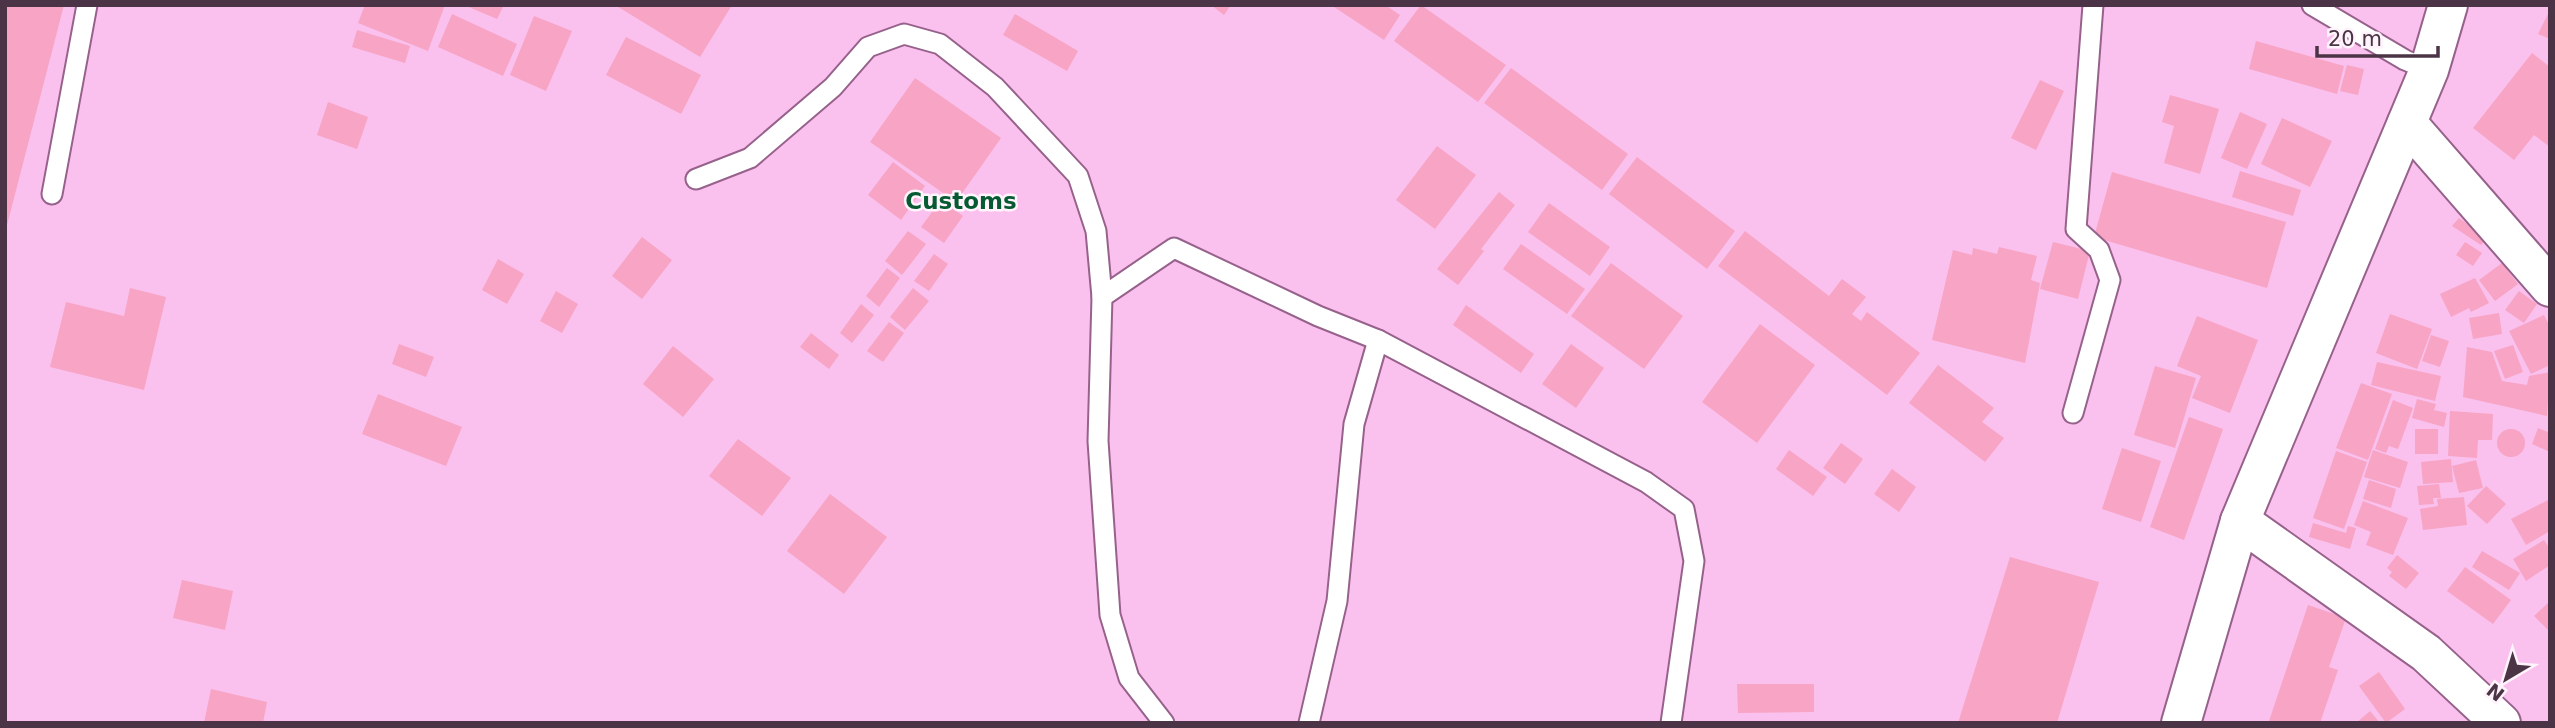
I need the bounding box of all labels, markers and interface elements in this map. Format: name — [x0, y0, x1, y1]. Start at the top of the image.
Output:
scale bar — [2317, 14, 2438, 58]
text: 20 m — [2328, 27, 2382, 51]
district label: Customs — [905, 188, 1017, 214]
north arrow — [2471, 644, 2541, 714]
text: N — [2482, 679, 2509, 706]

